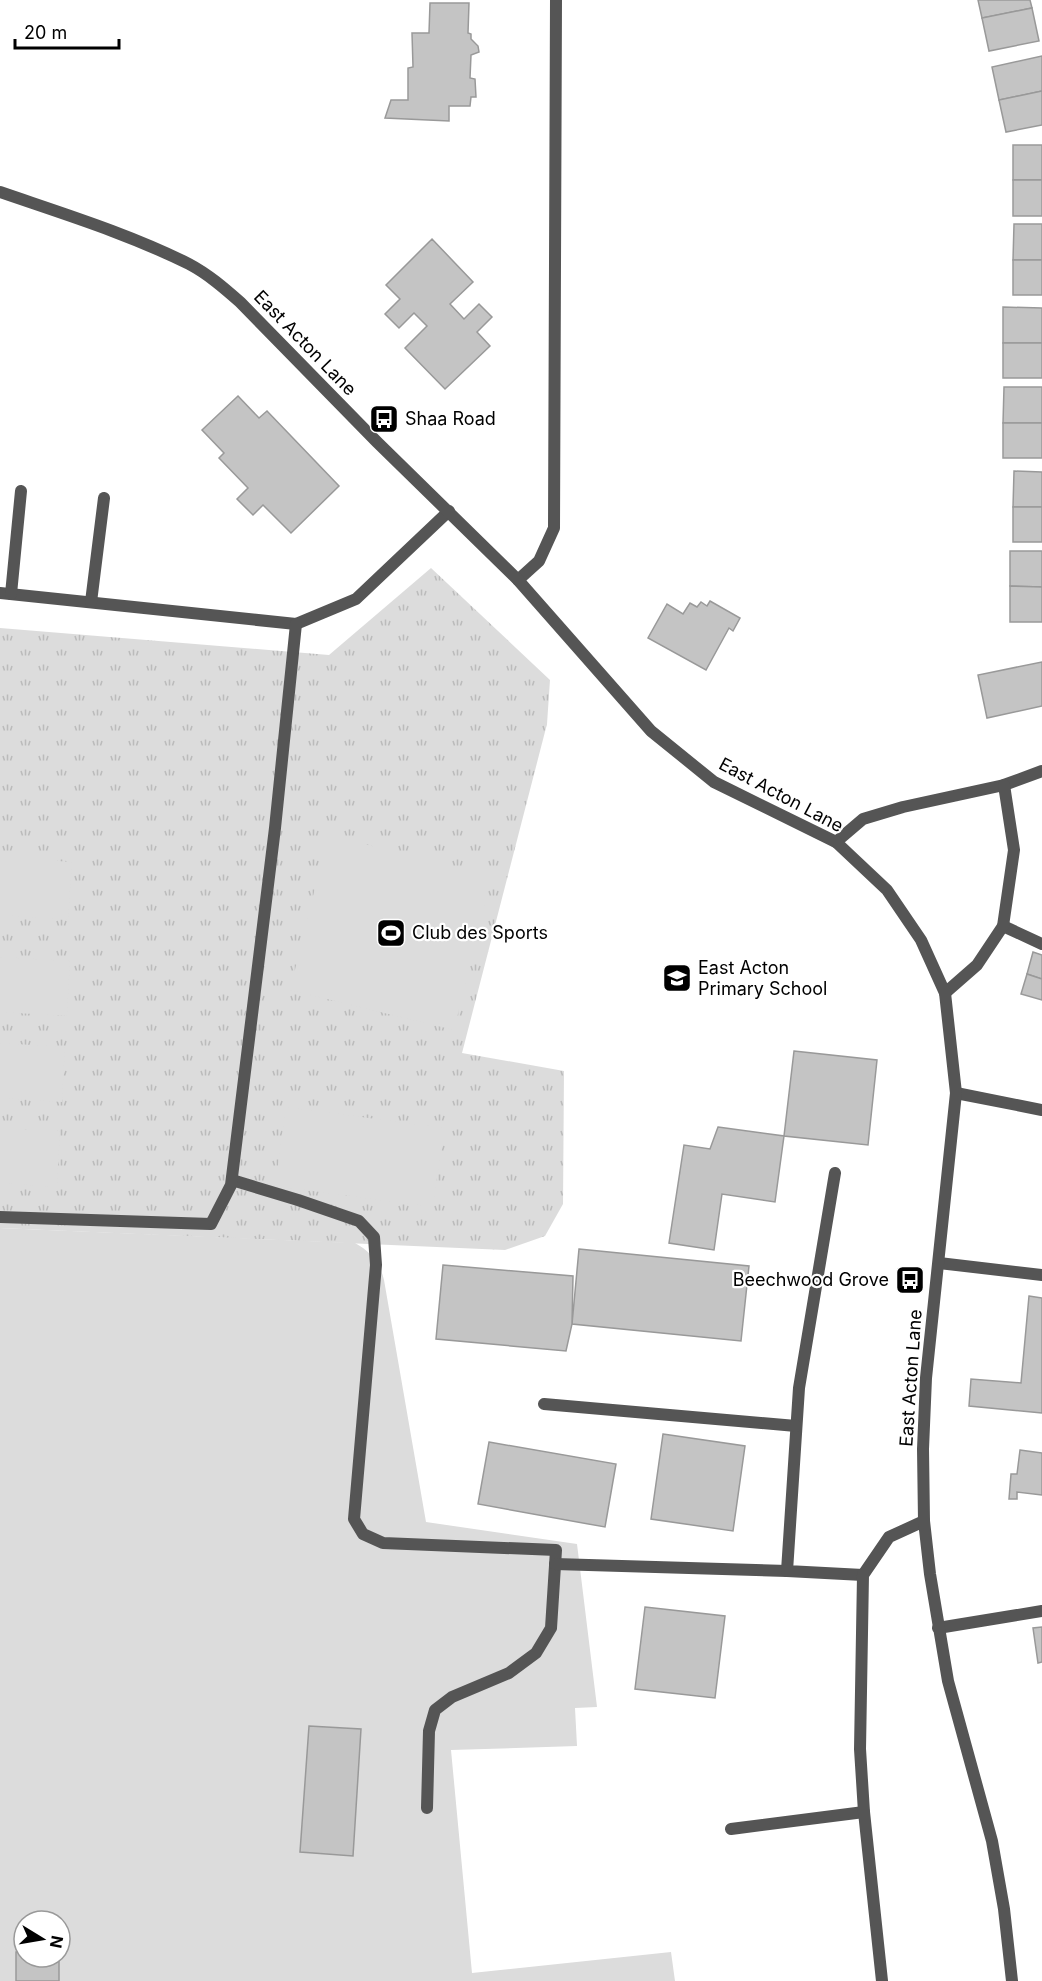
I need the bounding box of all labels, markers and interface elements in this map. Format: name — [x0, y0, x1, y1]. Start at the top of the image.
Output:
scale bar — [15, 12, 118, 50]
text: 20 m — [24, 22, 67, 43]
street label: East Acton Lane — [250, 286, 361, 399]
bus stop icon: Shaa Road — [368, 403, 400, 435]
place label: Shaa Road — [405, 408, 496, 429]
street label: East Acton Lane — [716, 753, 847, 836]
sports icon: Club des Sports — [375, 917, 407, 949]
place label: Club des Sports — [412, 922, 548, 943]
place label: East Acton Primary School — [698, 957, 827, 999]
school or university icon: East Acton Primary School — [661, 962, 693, 994]
bus stop icon: Beechwood Grove — [894, 1264, 926, 1296]
place label: Beechwood Grove — [733, 1269, 889, 1290]
street label: East Acton Lane — [895, 1309, 926, 1447]
north arrow — [12, 1909, 72, 1969]
text: N — [46, 1934, 68, 1950]

